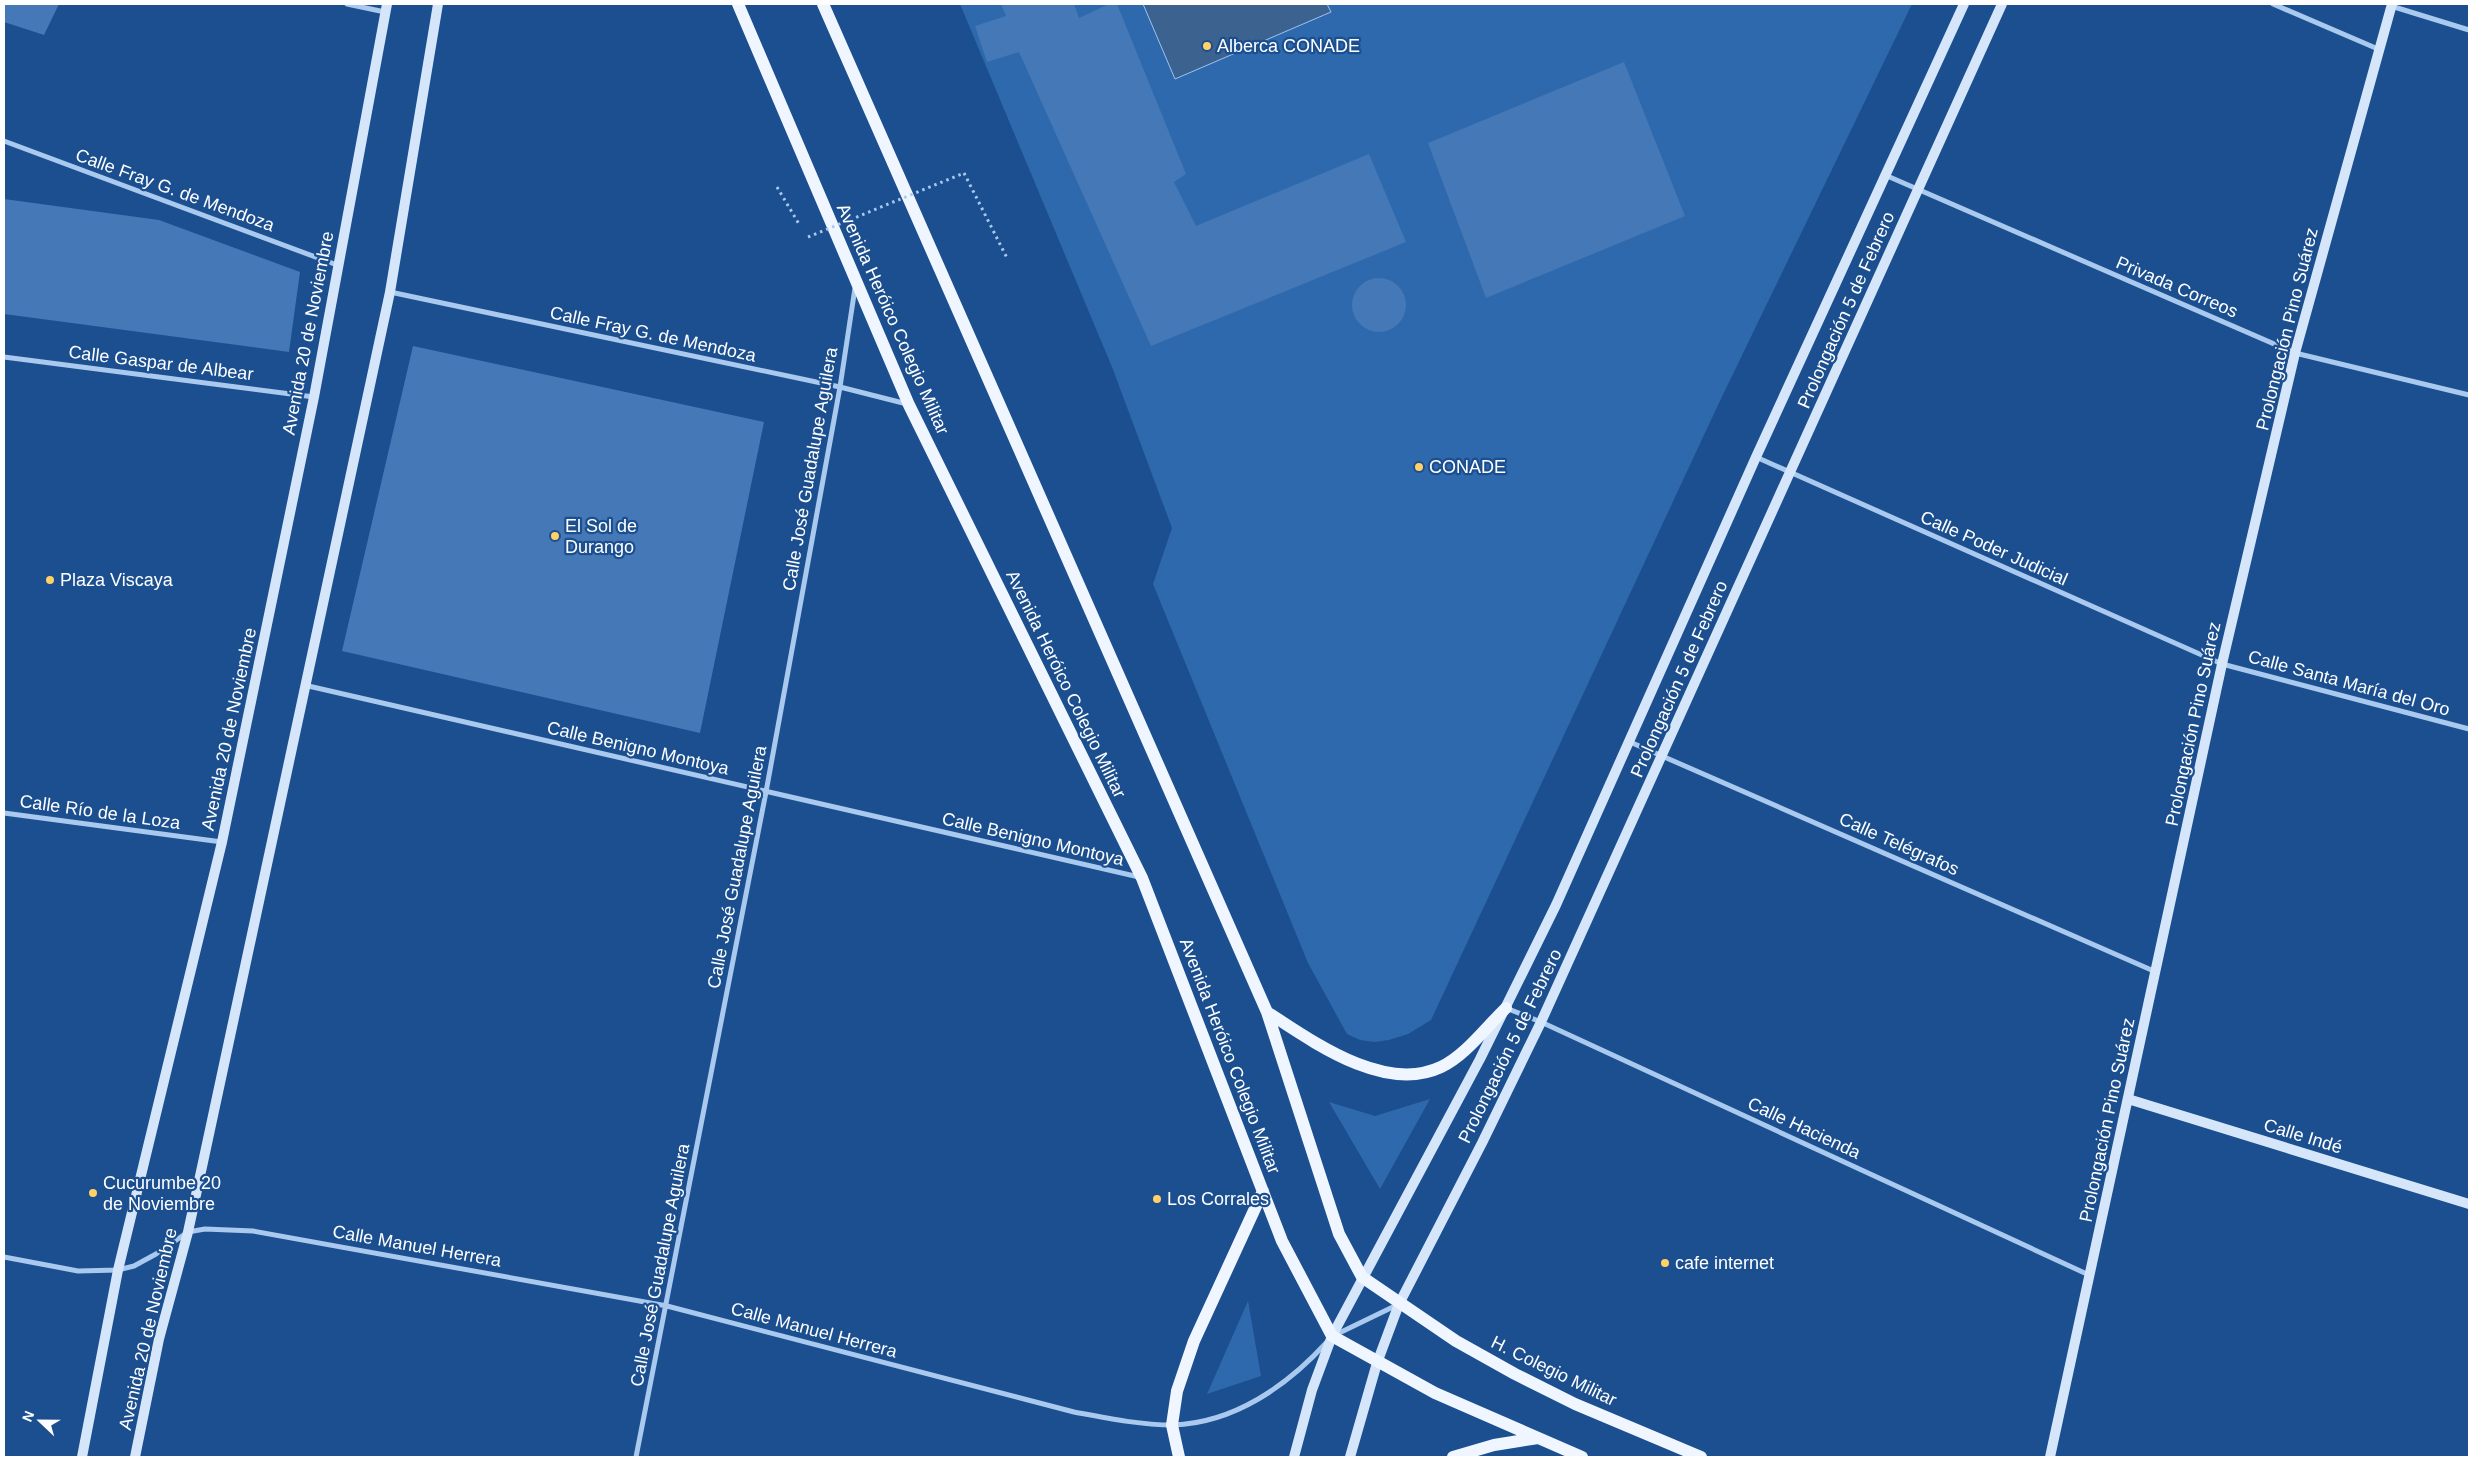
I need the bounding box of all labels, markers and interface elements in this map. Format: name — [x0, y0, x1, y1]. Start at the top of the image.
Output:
place label: Alberca CONADE — [1217, 36, 1360, 56]
marker: Alberca CONADE — [1201, 40, 1213, 52]
street label: Calle Fray G. de Mendoza — [73, 145, 278, 236]
street label: Avenida Heróico Colegio Militar — [833, 200, 953, 438]
street label: Prolongación 5 de Febrero — [1794, 209, 1898, 411]
street label: Prolongación Pino Suárez — [2252, 226, 2322, 432]
street label: Avenida 20 de Noviembre — [278, 230, 338, 436]
street label: Privada Correos — [2113, 252, 2241, 322]
street label: Calle Fray G. de Mendoza — [548, 302, 759, 366]
street label: Calle Gaspar de Albear — [67, 342, 255, 384]
street label: Calle José Guadalupe Aguilera — [779, 345, 841, 592]
place label: CONADE — [1429, 457, 1506, 477]
marker: CONADE — [1413, 461, 1425, 473]
street label: Calle Poder Judicial — [1917, 507, 2071, 589]
place label: El Sol de Durango — [565, 516, 637, 557]
marker: El Sol de Durango — [549, 530, 561, 542]
street label: Avenida Heróico Colegio Militar — [1002, 567, 1130, 801]
place label: Plaza Viscaya — [60, 570, 174, 590]
marker: Plaza Viscaya — [44, 574, 56, 586]
street label: Prolongación 5 de Febrero — [1627, 578, 1731, 780]
street label: Prolongación Pino Suárez — [2162, 620, 2224, 828]
street label: Avenida 20 de Noviembre — [198, 626, 260, 832]
street label: Calle Santa María del Oro — [2246, 646, 2452, 720]
street label: Calle Benigno Montoya — [545, 717, 732, 779]
street label: Calle José Guadalupe Aguilera — [704, 743, 771, 990]
street label: Calle Río de la Loza — [18, 791, 183, 833]
street label: Calle Benigno Montoya — [940, 808, 1127, 870]
street label: Calle Telégrafos — [1836, 809, 1962, 879]
street label: Avenida Heróico Colegio Militar — [1176, 935, 1284, 1177]
street label: Prolongación 5 de Febrero — [1454, 946, 1566, 1146]
street label: Prolongación Pino Suárez — [2076, 1016, 2138, 1224]
street label: Calle Hacienda — [1744, 1093, 1864, 1163]
street label: Calle Indé — [2261, 1115, 2345, 1157]
street label: Calle José Guadalupe Aguilera — [627, 1141, 694, 1388]
place label: Cucurumbe 20 de Noviembre — [103, 1173, 221, 1214]
marker: Cucurumbe 20 de Noviembre — [87, 1187, 99, 1199]
place label: Los Corrales — [1167, 1189, 1269, 1209]
marker: Los Corrales — [1151, 1193, 1163, 1205]
street label: Calle Manuel Herrera — [331, 1221, 504, 1271]
street label: Avenida 20 de Noviembre — [115, 1226, 181, 1432]
place label: cafe internet — [1675, 1253, 1774, 1273]
marker: cafe internet — [1659, 1257, 1671, 1269]
street label: Calle Manuel Herrera — [729, 1298, 900, 1362]
street label: H. Colegio Militar — [1488, 1332, 1620, 1410]
north arrow — [15, 1396, 65, 1446]
text: N — [19, 1408, 37, 1424]

